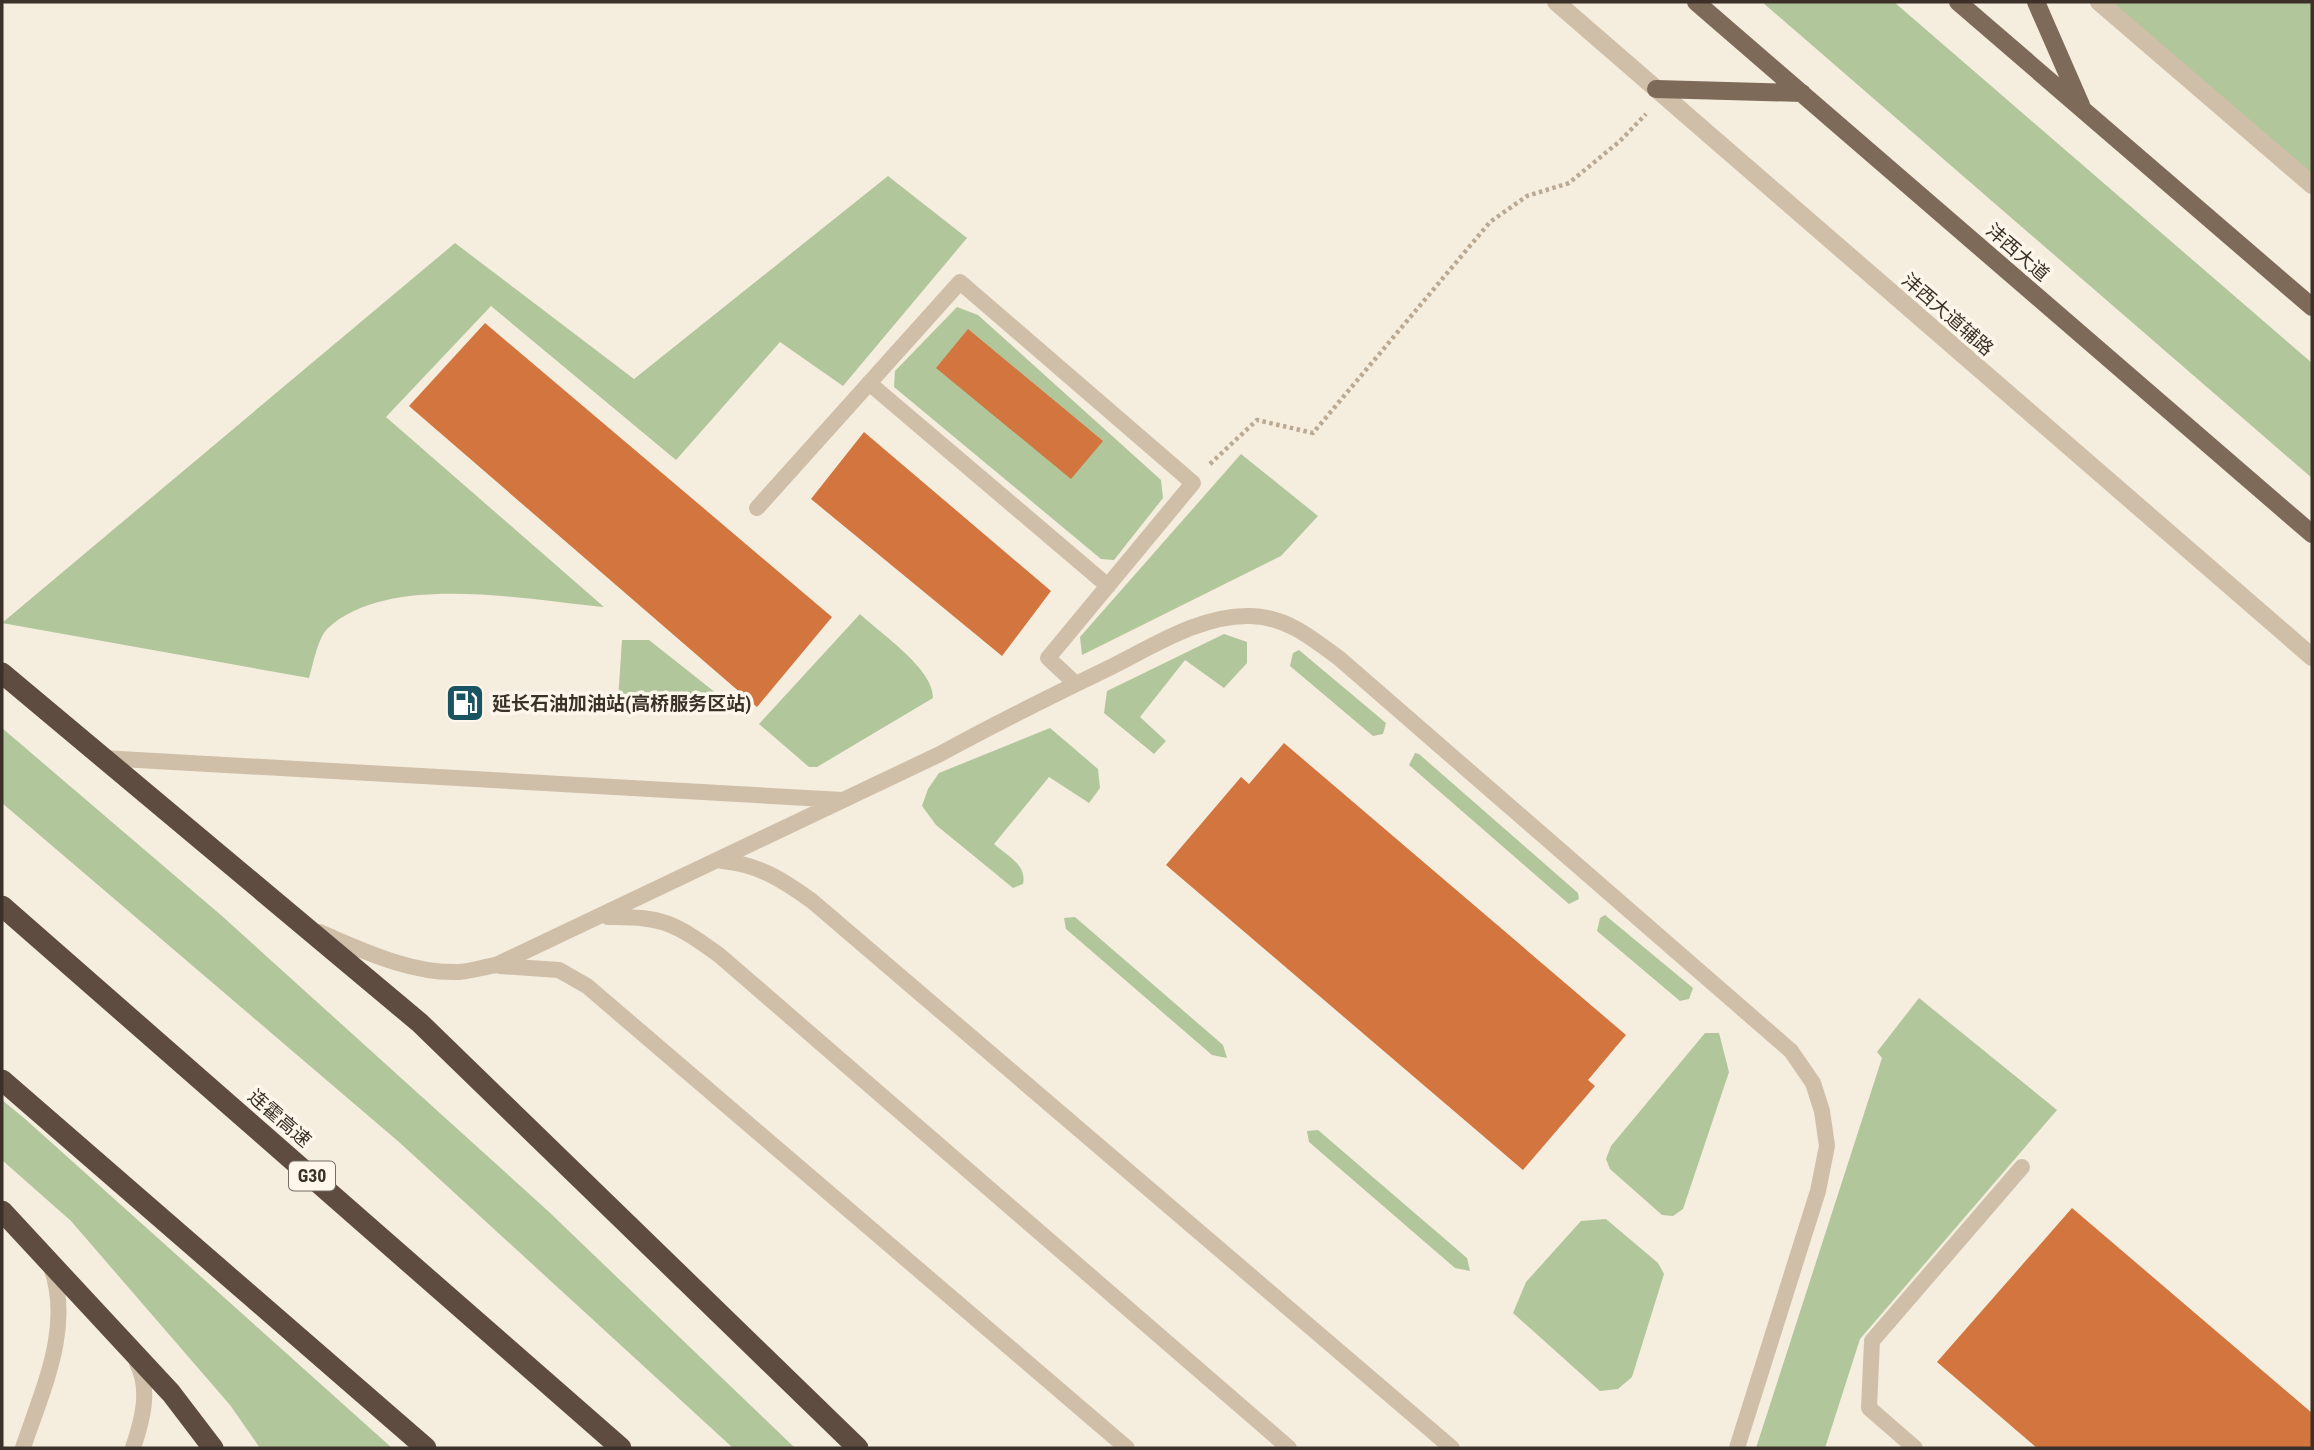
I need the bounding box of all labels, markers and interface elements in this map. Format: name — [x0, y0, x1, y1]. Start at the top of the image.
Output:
street label: 沣西大道 — [1981, 219, 2054, 286]
street label: 沣西大道辅路 — [1897, 268, 1998, 360]
fuel station icon: 延长石油加油站(高桥服务区站) — [444, 682, 486, 724]
place label: 延长石油加油站(高桥服务区站) — [492, 692, 751, 715]
street label: 连霍高速 — [243, 1085, 316, 1152]
road number: G30 — [289, 1162, 335, 1190]

